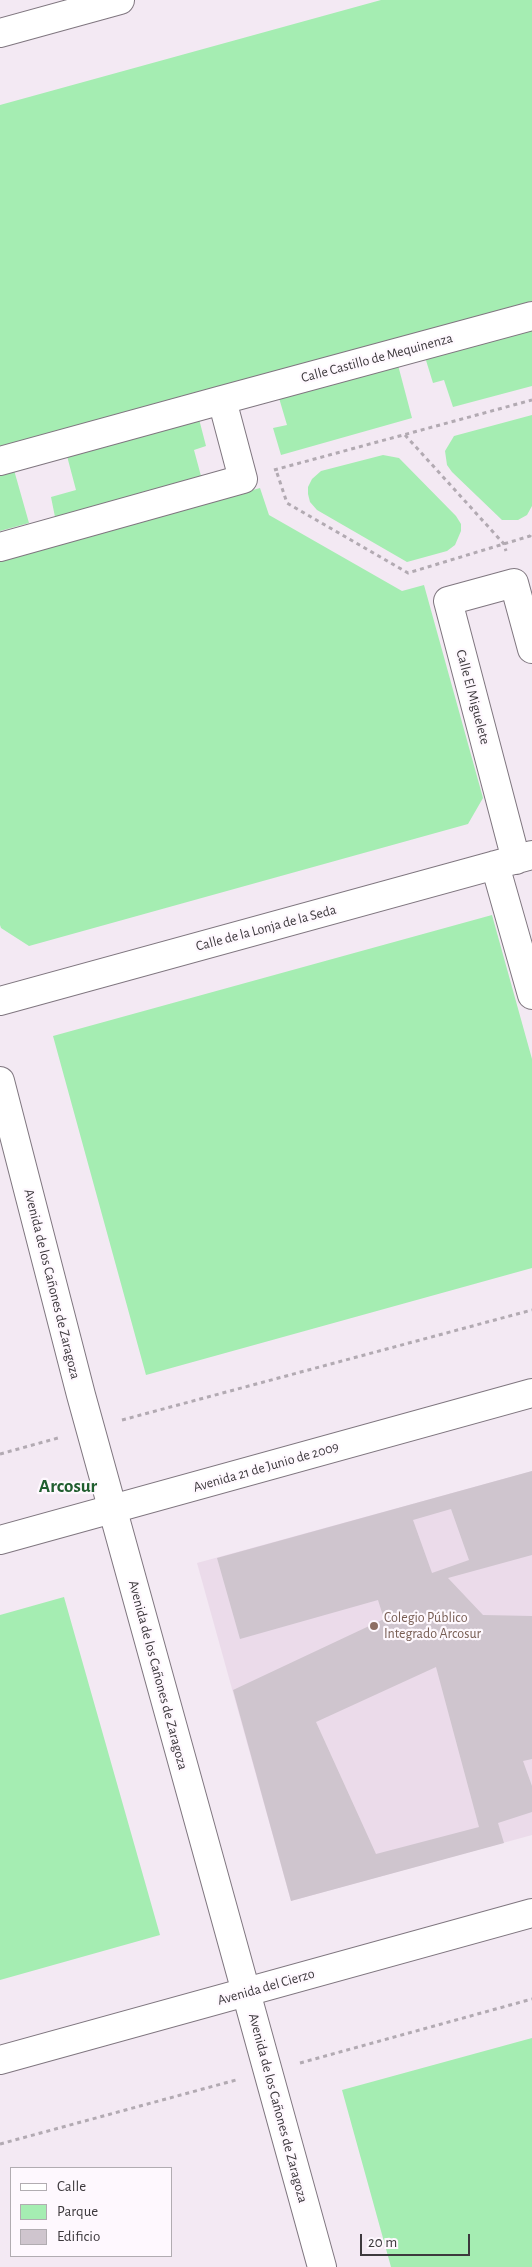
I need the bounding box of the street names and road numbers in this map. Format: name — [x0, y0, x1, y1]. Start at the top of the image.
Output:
street label: Calle Castillo de Mequinenza — [299, 330, 455, 386]
street label: Calle El Miguelete — [452, 648, 494, 746]
street label: Calle de la Lonja de la Seda — [194, 901, 338, 955]
street label: Avenida de los Cañones de Zaragoza — [20, 1187, 84, 1381]
street label: Avenida 21 de Junio de 2009 — [191, 1438, 341, 1496]
street label: Avenida de los Cañones de Zaragoza — [125, 1578, 191, 1772]
street label: Avenida del Cierzo — [216, 1965, 316, 2009]
street label: Avenida de los Cañones de Zaragoza — [245, 2011, 311, 2205]

